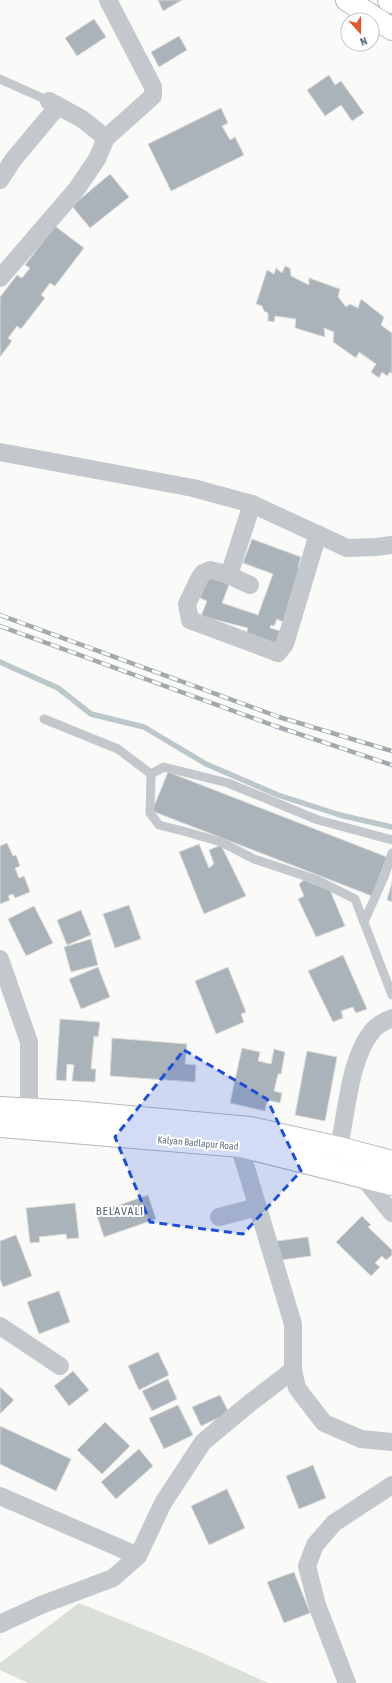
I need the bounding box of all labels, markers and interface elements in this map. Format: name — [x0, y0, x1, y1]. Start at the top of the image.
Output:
north arrow — [340, 12, 380, 52]
text: N — [358, 35, 369, 48]
street label: Kalyan Badlapur Road — [157, 1134, 239, 1152]
district label: BELAVALI — [96, 1204, 144, 1218]

